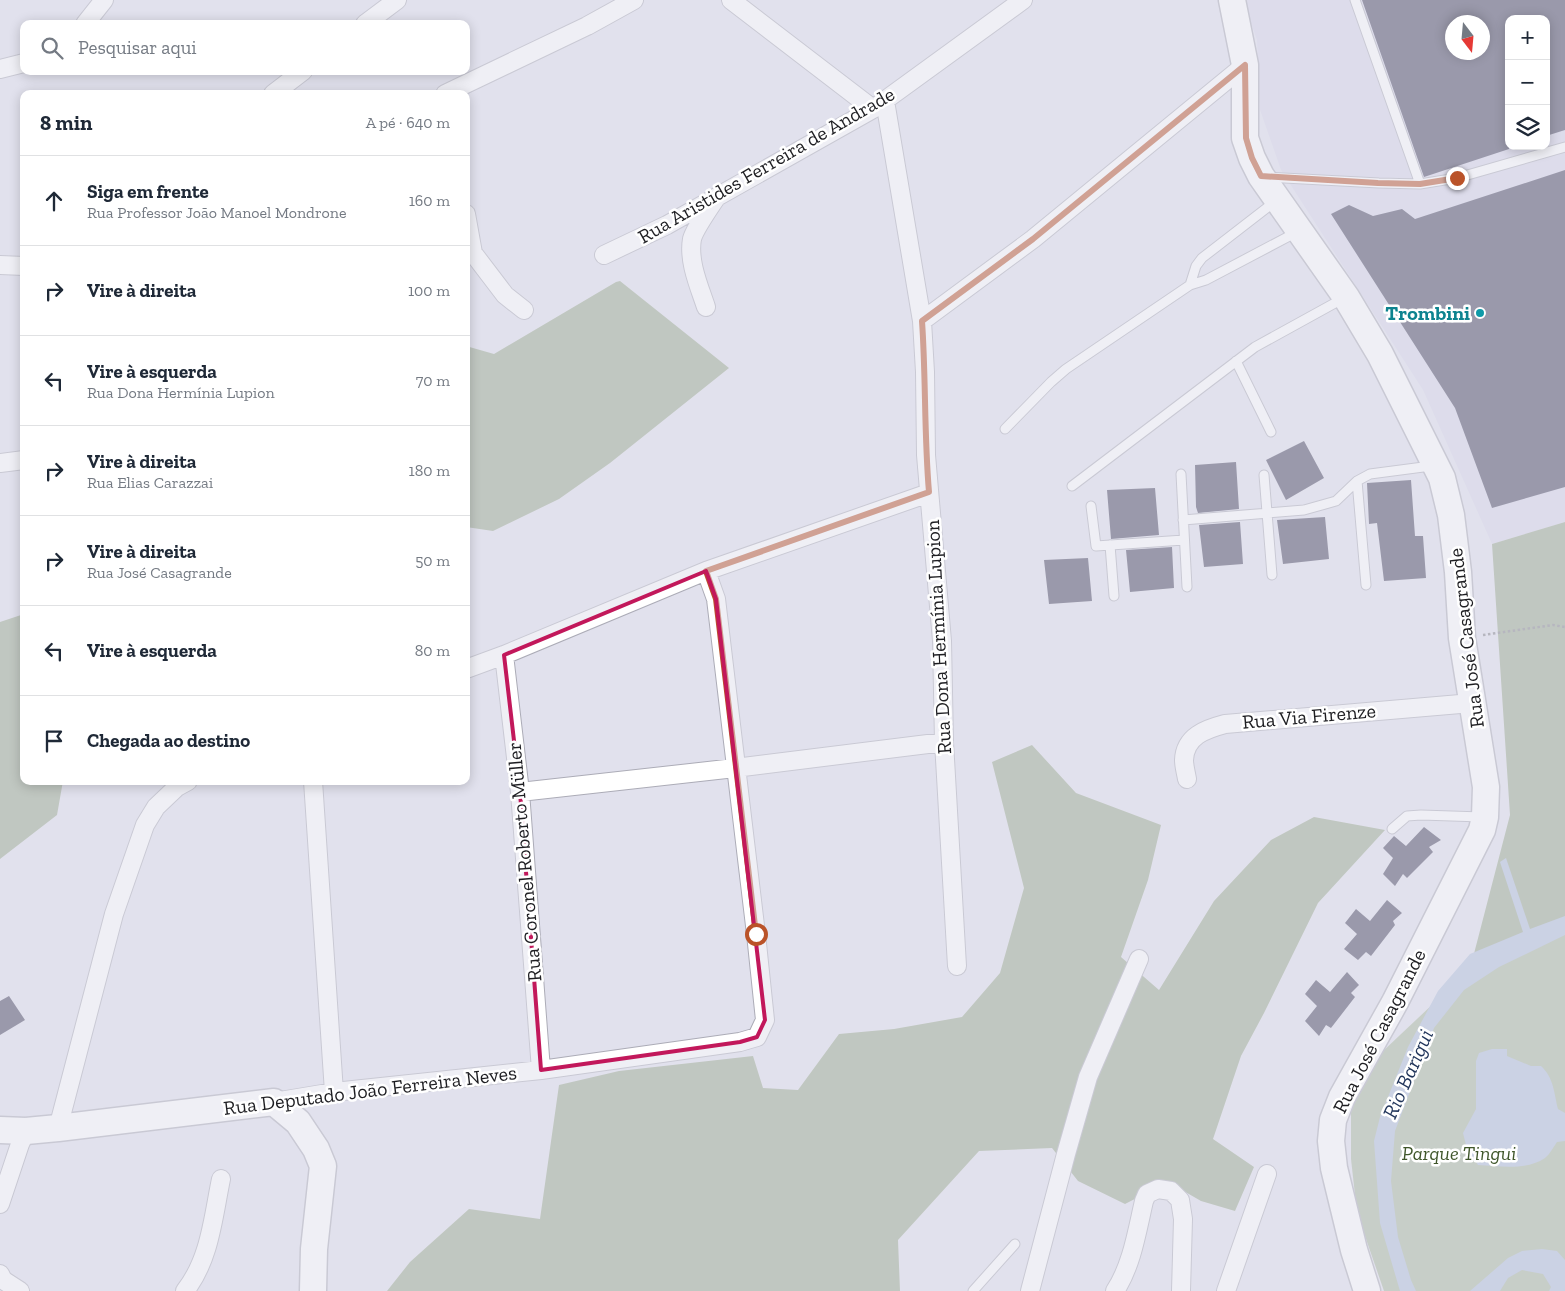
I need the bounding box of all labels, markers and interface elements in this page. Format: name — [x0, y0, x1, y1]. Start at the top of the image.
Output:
north arrow — [1445, 15, 1490, 60]
map controls — [1505, 15, 1550, 150]
button: + — [1505, 15, 1550, 60]
search box — [20, 20, 470, 75]
icon: search — [38, 34, 66, 62]
text: Pesquisar aqui — [78, 36, 197, 59]
button: − — [1505, 60, 1550, 105]
street label: Rua Aristides Ferreira de Andrade — [633, 82, 899, 248]
button: layers — [1505, 105, 1550, 150]
text: 8 min — [40, 110, 92, 135]
text: A pé · 640 m — [366, 113, 450, 132]
route end — [1446, 167, 1469, 190]
text: Siga em frente — [87, 180, 209, 203]
icon: ahead — [40, 187, 68, 215]
text: 160 m — [409, 191, 450, 210]
text: Rua Professor João Manoel Mondrone — [87, 203, 347, 222]
icon: right — [40, 277, 68, 305]
text: Vire à direita — [87, 279, 196, 302]
text: 100 m — [408, 281, 450, 300]
place label: Trombini — [1385, 301, 1470, 325]
marker: Trombini — [1474, 307, 1486, 319]
text: Vire à esquerda — [87, 360, 217, 383]
icon: left — [40, 367, 68, 395]
text: 70 m — [416, 371, 450, 390]
text: Rua Dona Hermínia Lupion — [87, 383, 275, 402]
text: Vire à direita — [87, 450, 196, 473]
icon: right — [40, 457, 68, 485]
text: 180 m — [409, 461, 450, 480]
text: Rua Elias Carazzai — [87, 473, 213, 492]
street label: Rua Dona Hermínia Lupion — [920, 519, 956, 755]
text: Vire à direita — [87, 540, 196, 563]
icon: right — [40, 547, 68, 575]
street label: Rua José Casagrande — [1443, 547, 1489, 729]
text: 50 m — [415, 551, 450, 570]
text: Rua José Casagrande — [87, 563, 232, 582]
icon: left — [40, 637, 68, 665]
text: Vire à esquerda — [87, 639, 217, 662]
text: 80 m — [415, 641, 450, 660]
street label: Rua Via Firenze — [1241, 698, 1377, 734]
icon: arrive — [40, 727, 68, 755]
text: Chegada ao destino — [87, 729, 250, 752]
street label: Rua Coronel Roberto Müller — [502, 741, 546, 983]
route start — [745, 923, 768, 946]
street label: Rua José Casagrande — [1327, 945, 1431, 1117]
water label: Rio Barigui — [1377, 1025, 1438, 1122]
street label: Rua Deputado João Ferreira Neves — [222, 1060, 518, 1120]
park label: Parque Tingui — [1402, 1141, 1516, 1165]

